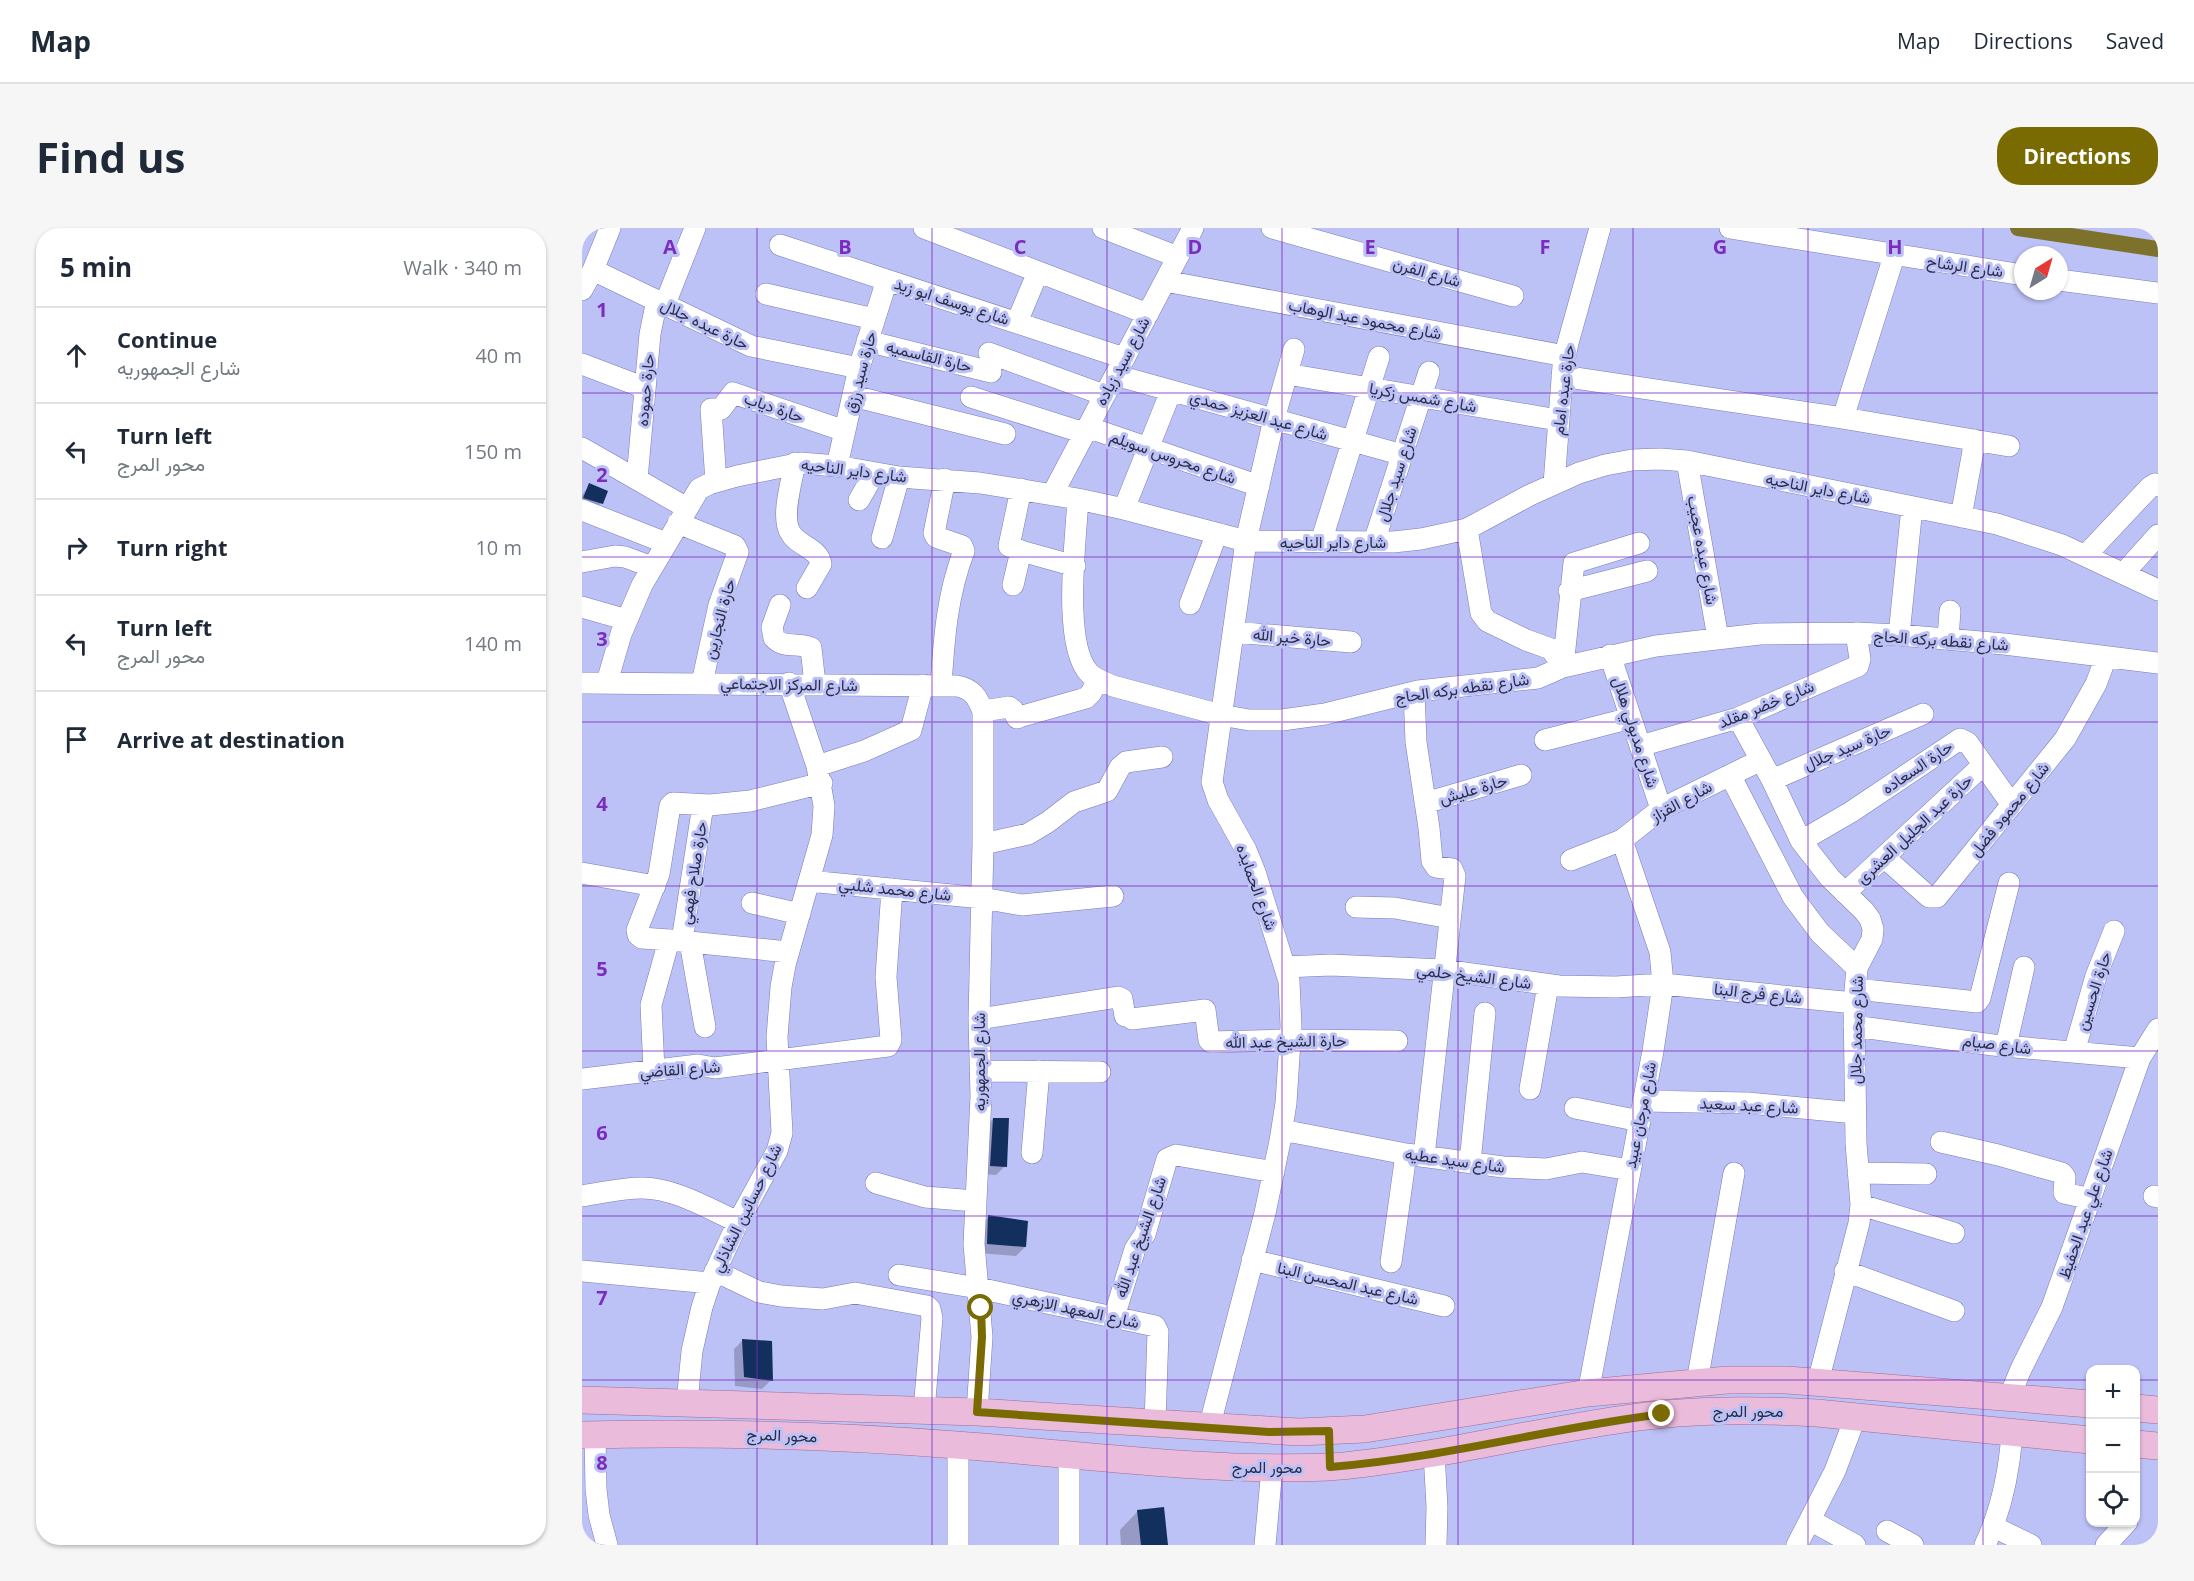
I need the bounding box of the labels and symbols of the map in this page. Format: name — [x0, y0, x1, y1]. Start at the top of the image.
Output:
text: A — [663, 233, 677, 260]
text: B — [838, 233, 852, 260]
text: C — [1014, 233, 1027, 260]
text: D — [1188, 233, 1202, 260]
text: E — [1364, 233, 1376, 260]
text: F — [1540, 233, 1550, 260]
text: G — [1713, 233, 1727, 260]
text: H — [1887, 233, 1903, 260]
north arrow — [2014, 246, 2068, 300]
street label: شارع الرشاح — [1925, 250, 2005, 283]
street label: شارع الفرن — [1390, 252, 1463, 293]
street label: شارع يوسف ابو زيد — [891, 272, 1012, 331]
street label: حارة عبده جلال — [657, 293, 753, 355]
street label: شارع محمود عبد الوهاب — [1287, 293, 1443, 346]
text: 1 — [596, 296, 608, 323]
street label: شارع سيد زياده — [1089, 313, 1155, 410]
street label: حارة سيد رزق — [839, 329, 881, 415]
street label: حارة القاسميه — [884, 335, 974, 377]
street label: حارة عبده امام — [1547, 343, 1579, 436]
street label: حارة حموده — [631, 352, 659, 427]
street label: شارع شمس زكريا — [1367, 377, 1478, 418]
street label: شارع عبد العزيز حمدي — [1187, 385, 1330, 448]
street label: حارة دياب — [741, 387, 807, 428]
street label: شارع سيد جلال — [1370, 424, 1423, 524]
street label: شارع محروس سويلم — [1107, 425, 1239, 490]
street label: شارع داير الناحيه — [800, 453, 908, 488]
text: 2 — [596, 461, 608, 488]
street label: شارع داير الناحيه — [1764, 467, 1872, 510]
street label: شارع عبده عجيب — [1682, 494, 1723, 606]
street label: شارع داير الناحيه — [1280, 531, 1386, 554]
street label: حارة النجارين — [698, 576, 740, 661]
street label: حارة خير الله — [1252, 623, 1332, 651]
street label: شارع نقطه بركه الحاج — [1873, 624, 2009, 657]
text: 3 — [596, 625, 608, 652]
street label: شارع نقطه بركه الحاج — [1394, 668, 1531, 709]
street label: شارع المركز الاجتماعي — [720, 672, 858, 699]
street label: شارع مدبولي هلال — [1605, 674, 1664, 791]
street label: شارع خضر مقلد — [1715, 675, 1817, 734]
street label: حارة سيد جلال — [1800, 719, 1894, 775]
street label: حارة السعاده — [1877, 735, 1957, 799]
street label: شارع محمود فضل — [1964, 757, 2055, 861]
street label: حارة عليش — [1436, 769, 1510, 809]
street label: حارة عبد الجليل العشرى — [1851, 769, 1977, 889]
street label: شارع القزاز — [1646, 775, 1716, 828]
text: 4 — [596, 790, 608, 817]
street label: حارة صلاح فهمي — [674, 820, 715, 926]
street label: شارع الحمايده — [1230, 841, 1283, 933]
street label: شارع محمد شلبي — [837, 872, 952, 909]
street label: حارة الحسين — [2070, 949, 2116, 1033]
text: 5 — [596, 955, 608, 982]
street label: شارع الشيخ حلمي — [1415, 958, 1533, 997]
street label: شارع محمد جلال — [1844, 976, 1869, 1084]
street label: شارع فرج البنا — [1713, 977, 1803, 1010]
street label: شارع الجمهوريه — [968, 1013, 991, 1111]
street label: حارة الشيخ عبد الله — [1225, 1029, 1347, 1054]
street label: شارع صيام — [1961, 1029, 2033, 1060]
street label: شارع القاضي — [639, 1055, 721, 1086]
street label: شارع مرجان عبيد — [1619, 1060, 1662, 1170]
street label: شارع عبد سعيد — [1699, 1091, 1799, 1120]
text: 6 — [596, 1119, 608, 1146]
street label: شارع حسانين الشاذلي — [705, 1140, 789, 1277]
street label: شارع سيد عطيه — [1403, 1142, 1506, 1179]
street label: شارع علي عبد الحفيظ — [2052, 1146, 2120, 1283]
street label: شارع الشيخ عبد الله — [1109, 1174, 1172, 1301]
street label: شارع عبد المحسن البنا — [1275, 1256, 1421, 1311]
text: 7 — [596, 1284, 608, 1311]
street label: شارع المعهد الازهري — [1010, 1285, 1141, 1336]
route start — [967, 1294, 993, 1320]
route end — [1648, 1400, 1674, 1426]
street label: محور المرج — [1713, 1400, 1783, 1423]
street label: محور المرج — [746, 1423, 818, 1448]
text: 8 — [596, 1449, 608, 1476]
street label: محور المرج — [1232, 1456, 1302, 1479]

